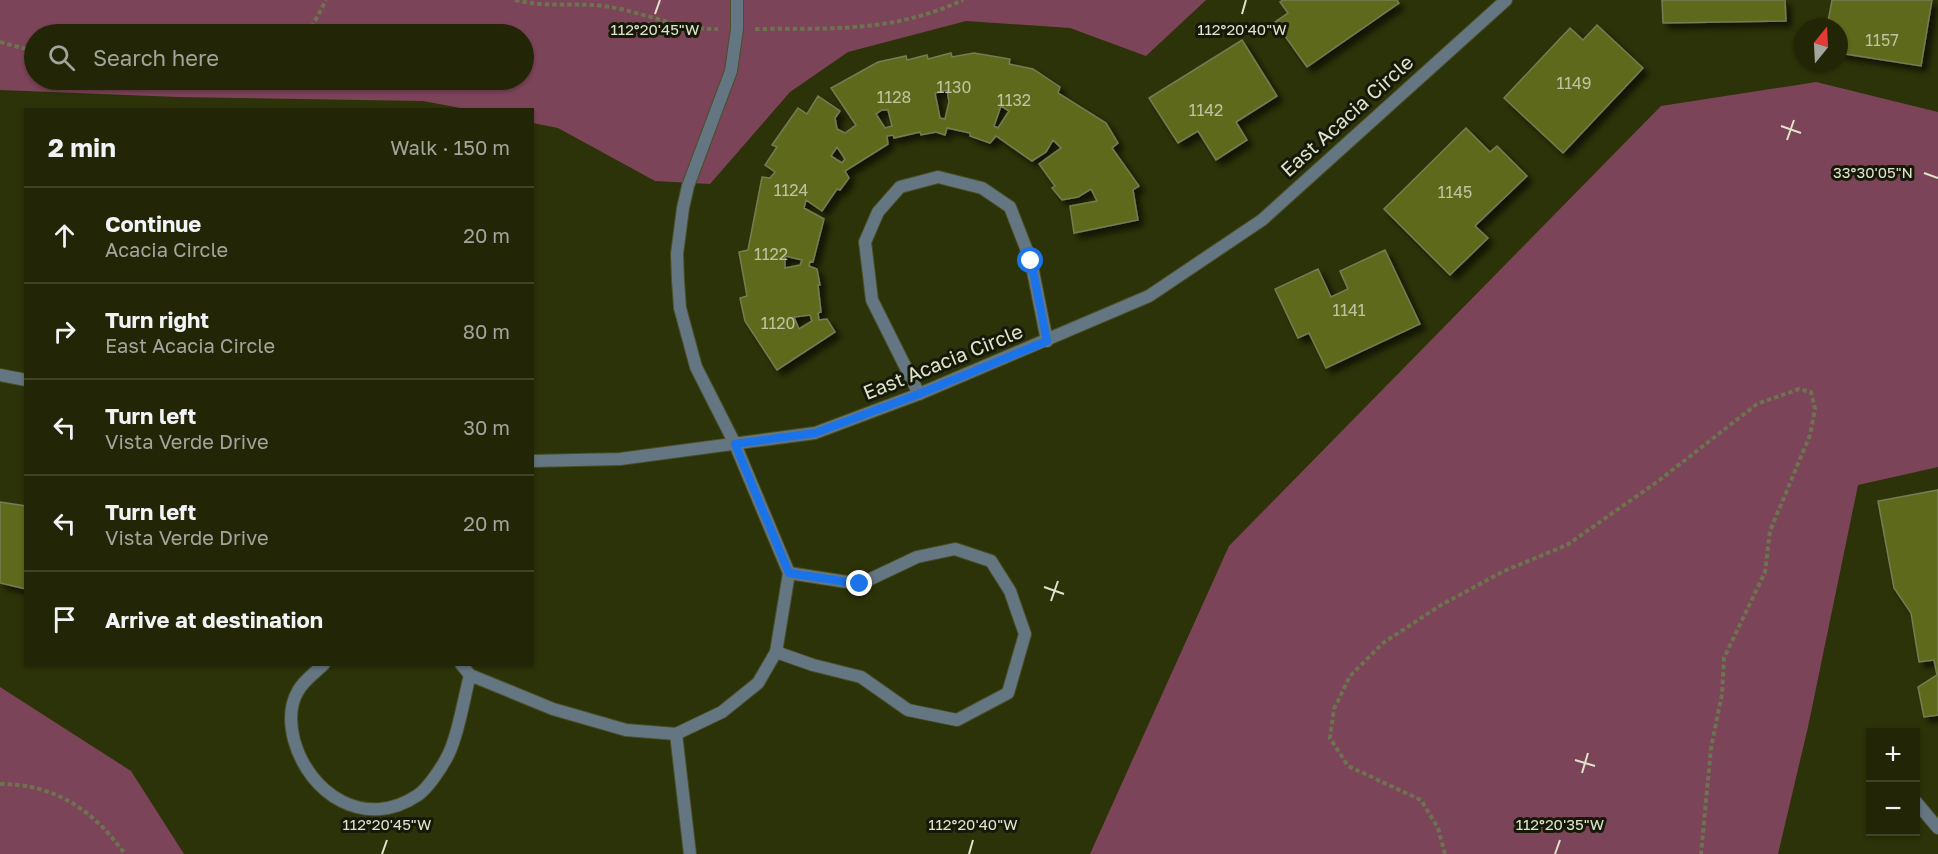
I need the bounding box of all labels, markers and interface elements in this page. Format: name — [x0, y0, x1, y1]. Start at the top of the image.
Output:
north arrow — [1794, 18, 1848, 72]
text: 112°20'45"W — [611, 20, 699, 38]
text: 112°20'40"W — [1197, 20, 1287, 38]
search box — [24, 24, 534, 90]
house number: 1157 — [1865, 30, 1899, 50]
icon: search — [45, 41, 78, 74]
text: Search here — [93, 44, 219, 71]
street label: East Acacia Circle — [1275, 49, 1418, 181]
house number: 1149 — [1557, 73, 1591, 93]
house number: 1130 — [937, 77, 971, 97]
house number: 1128 — [877, 87, 911, 107]
house number: 1132 — [997, 90, 1031, 110]
house number: 1142 — [1189, 100, 1223, 120]
text: 2 min — [48, 132, 116, 163]
text: Walk · 150 m — [390, 135, 510, 159]
text: 33°30'05"N — [1833, 163, 1913, 181]
house number: 1124 — [774, 180, 808, 200]
house number: 1145 — [1438, 182, 1472, 202]
text: Continue — [105, 210, 201, 237]
icon: ahead — [48, 219, 81, 252]
text: 20 m — [463, 223, 510, 247]
text: Acacia Circle — [105, 237, 228, 261]
house number: 1122 — [754, 244, 788, 264]
route start — [1017, 247, 1043, 273]
house number: 1141 — [1332, 300, 1366, 320]
text: Turn right — [105, 306, 209, 333]
house number: 1120 — [761, 313, 795, 333]
icon: right — [48, 315, 81, 348]
street label: East Acacia Circle — [859, 318, 1026, 404]
text: 80 m — [463, 319, 510, 343]
text: East Acacia Circle — [105, 333, 275, 357]
text: Turn left — [105, 402, 196, 429]
icon: left — [48, 411, 81, 444]
text: 30 m — [463, 415, 510, 439]
text: Vista Verde Drive — [105, 429, 269, 453]
text: Turn left — [105, 498, 196, 525]
icon: left — [48, 507, 81, 540]
text: 20 m — [463, 511, 510, 535]
text: Vista Verde Drive — [105, 525, 269, 549]
route end — [846, 570, 872, 596]
icon: arrive — [48, 603, 81, 636]
text: Arrive at destination — [105, 606, 323, 633]
map controls — [1866, 728, 1920, 836]
button: + — [1866, 728, 1920, 782]
button: − — [1866, 782, 1920, 836]
text: 112°20'45"W — [343, 815, 431, 833]
text: 112°20'40"W — [928, 815, 1018, 833]
text: 112°20'35"W — [1516, 815, 1604, 833]

